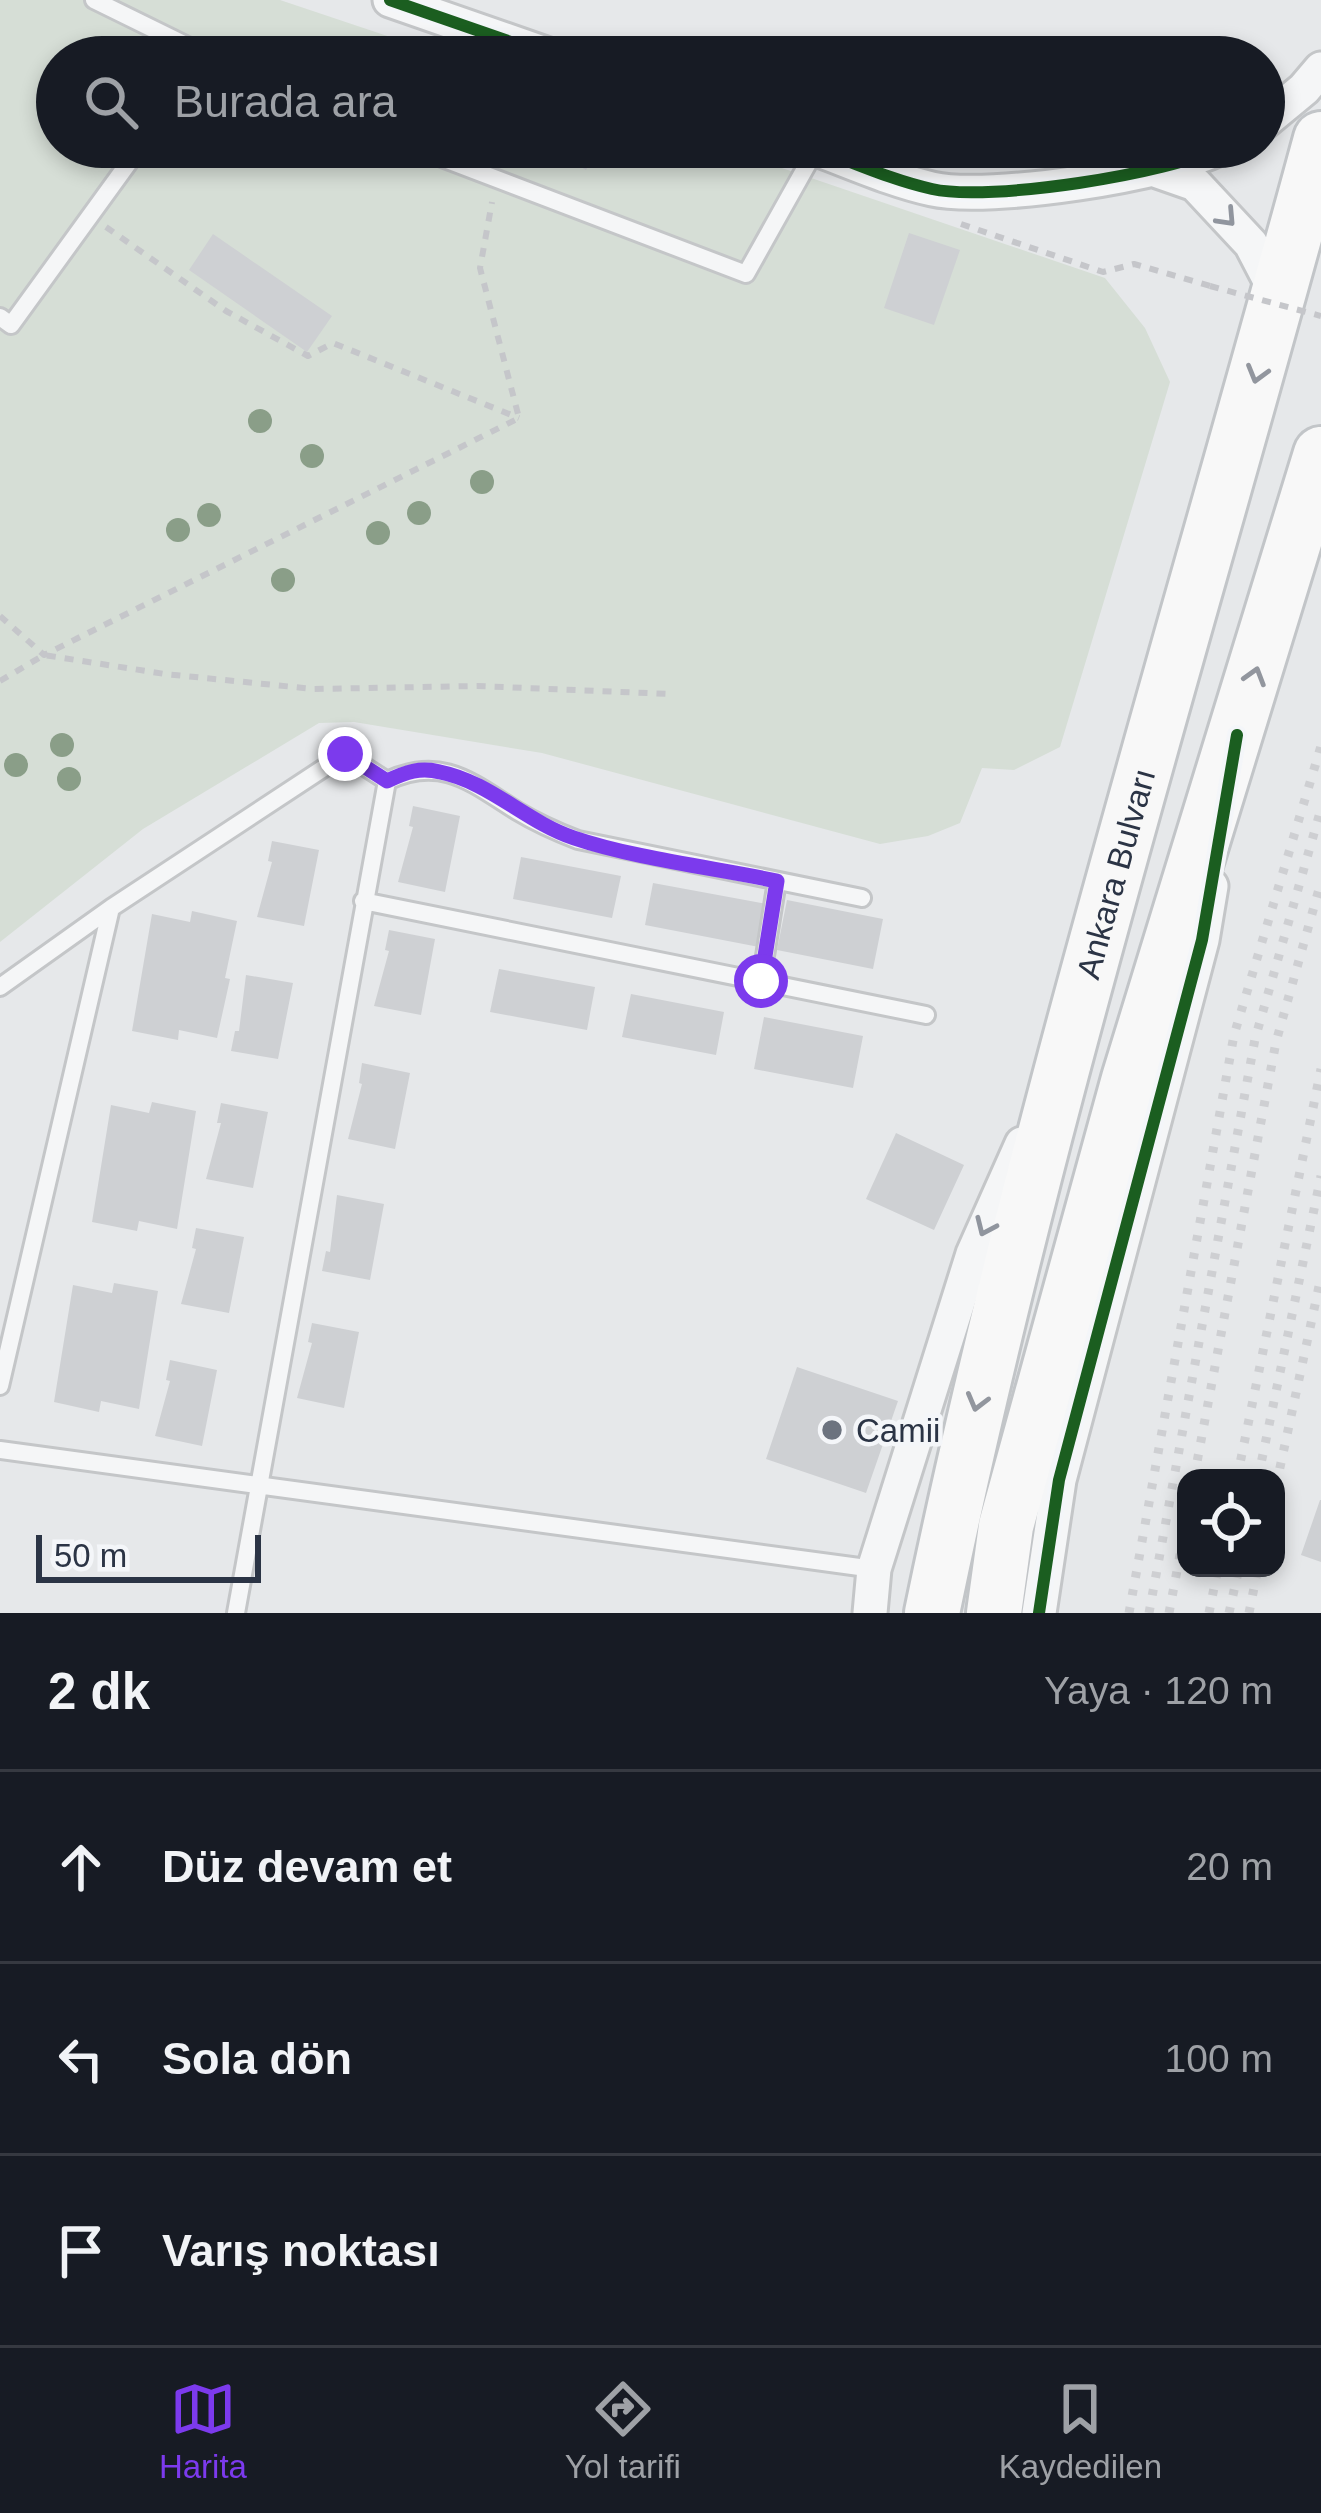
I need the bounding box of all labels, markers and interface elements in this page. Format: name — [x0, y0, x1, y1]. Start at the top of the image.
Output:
search box — [36, 36, 1285, 168]
icon: search — [78, 69, 144, 135]
text: Burada ara — [174, 76, 397, 127]
one-way arrow — [1213, 204, 1234, 225]
one-way arrow — [1246, 363, 1271, 383]
one-way arrow — [1241, 666, 1266, 687]
route end — [318, 727, 372, 781]
street label: Ankara Bulvarı — [1069, 764, 1163, 983]
route start — [734, 954, 788, 1008]
one-way arrow — [975, 1215, 999, 1236]
one-way arrow — [966, 1391, 991, 1412]
place label: Camii — [856, 1412, 940, 1449]
marker: Camii — [819, 1417, 845, 1443]
map controls — [1177, 1469, 1285, 1577]
button: locate — [1177, 1469, 1285, 1577]
scale bar — [36, 1529, 261, 1582]
text: 50 m — [54, 1537, 127, 1574]
text: 2 dk — [48, 1663, 150, 1720]
text: Yaya · 120 m — [1044, 1669, 1273, 1712]
icon: ahead — [48, 1834, 114, 1900]
text: Düz devam et — [162, 1841, 452, 1892]
text: 20 m — [1186, 1845, 1273, 1888]
icon: left — [48, 2026, 114, 2092]
text: Sola dön — [162, 2033, 352, 2084]
text: 100 m — [1165, 2037, 1273, 2080]
icon: arrive — [48, 2218, 114, 2284]
text: Varış noktası — [162, 2225, 440, 2276]
tab: Harita — [159, 2376, 247, 2486]
tab: Yol tarifi — [565, 2376, 681, 2486]
tab: Kaydedilen — [999, 2376, 1162, 2486]

